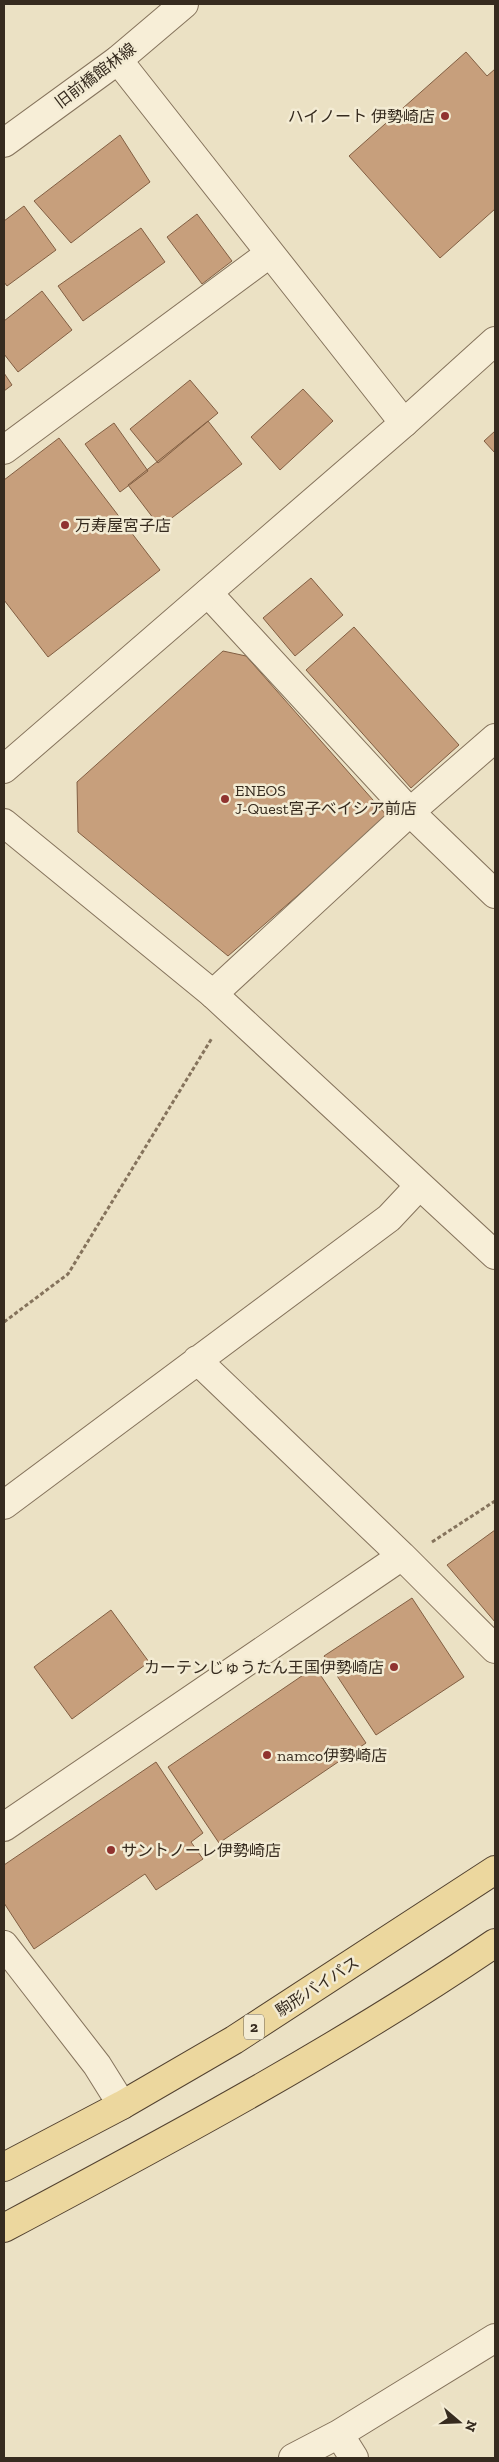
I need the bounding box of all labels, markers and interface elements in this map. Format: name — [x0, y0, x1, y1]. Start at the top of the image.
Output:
street label: 旧前橋館林線 — [51, 39, 139, 112]
place label: ハイノート 伊勢崎店 — [288, 107, 435, 126]
marker: ハイノート 伊勢崎店 — [439, 110, 451, 122]
place label: 万寿屋宮子店 — [75, 516, 171, 535]
marker: 万寿屋宮子店 — [59, 519, 71, 531]
place label: ENEOS J-Quest宮子ベイシア前店 — [235, 781, 417, 818]
marker: ENEOS J-Quest宮子ベイシア前店 — [219, 793, 231, 805]
place label: カーテンじゅうたん王国伊勢崎店 — [144, 1658, 384, 1677]
marker: カーテンじゅうたん王国伊勢崎店 — [388, 1661, 400, 1673]
place label: namco伊勢崎店 — [277, 1746, 387, 1765]
marker: namco伊勢崎店 — [261, 1749, 273, 1761]
place label: サントノーレ伊勢崎店 — [121, 1841, 281, 1860]
marker: サントノーレ伊勢崎店 — [105, 1844, 117, 1856]
street label: 駒形バイパス — [272, 1952, 363, 2020]
road number: 2 — [244, 2014, 264, 2040]
north arrow — [434, 2397, 484, 2447]
text: N — [461, 2418, 481, 2434]

